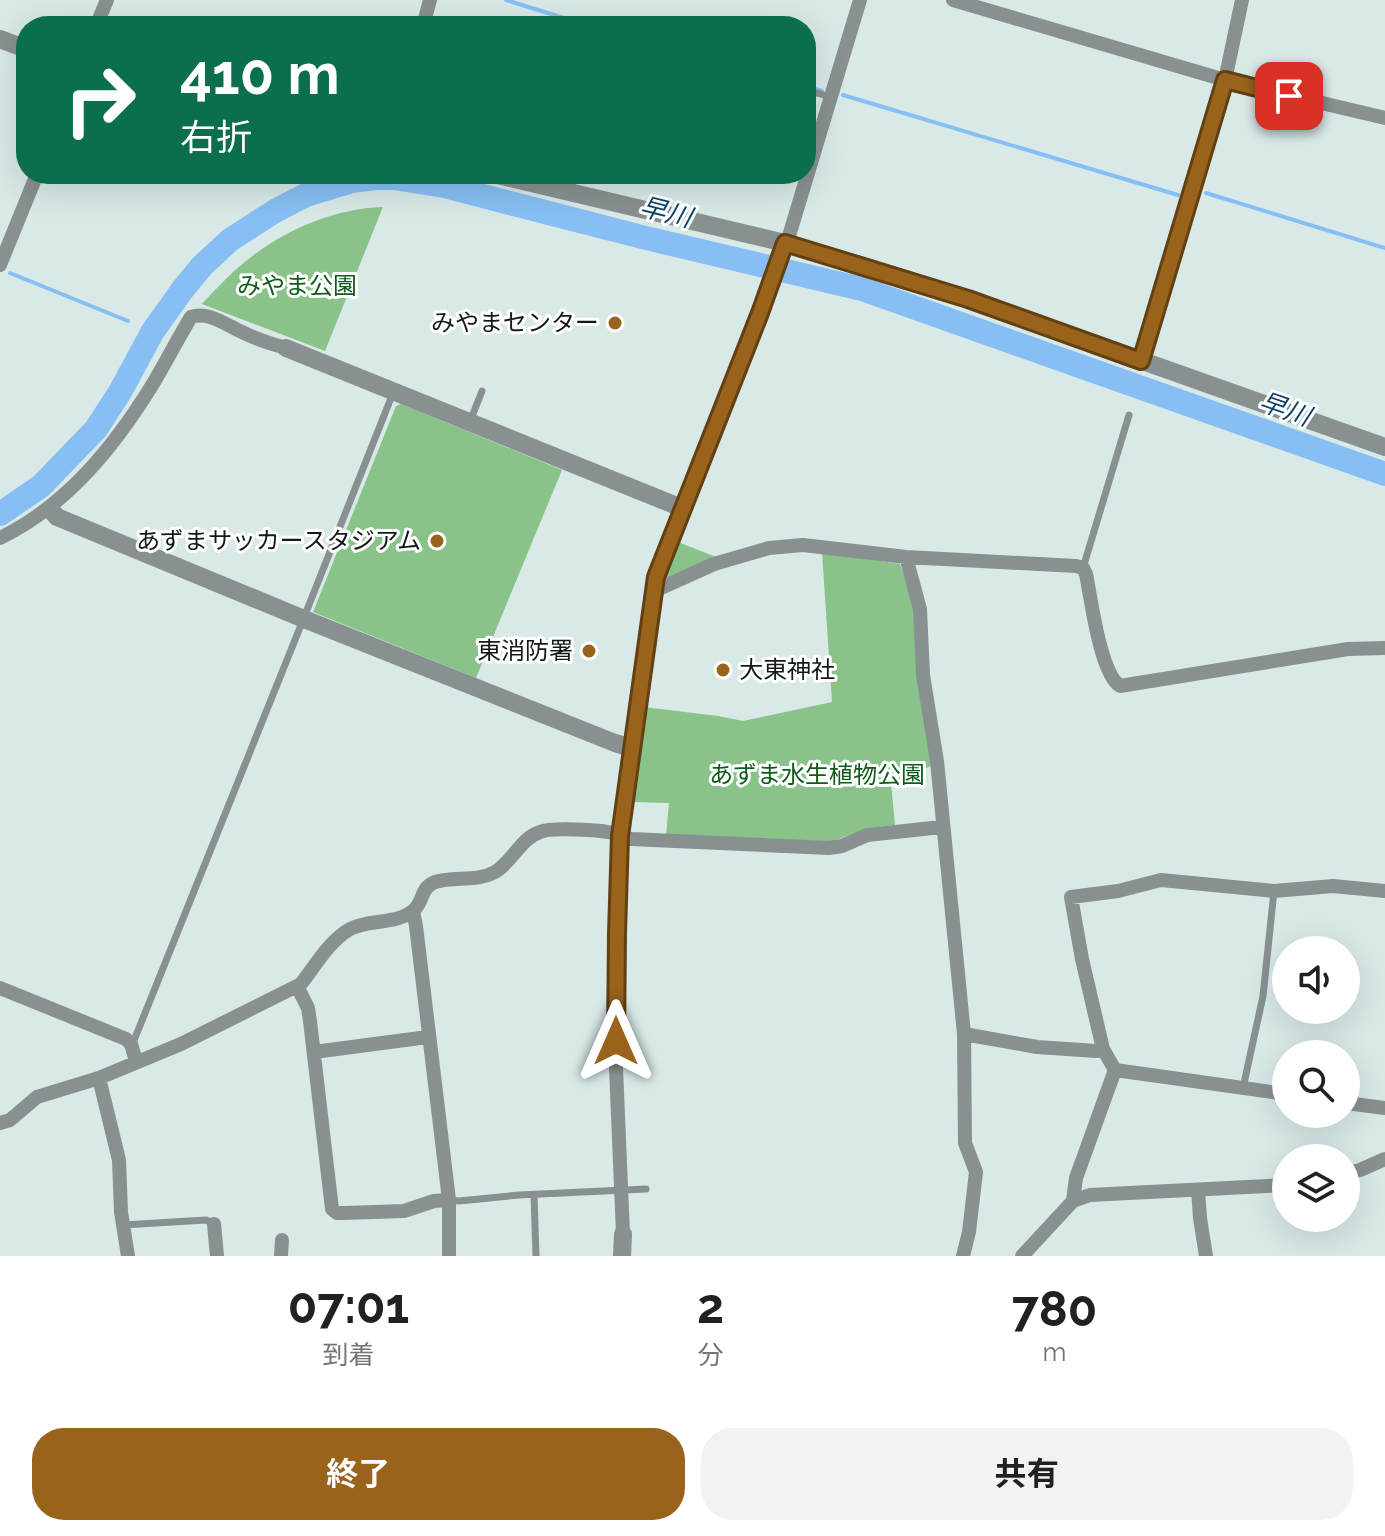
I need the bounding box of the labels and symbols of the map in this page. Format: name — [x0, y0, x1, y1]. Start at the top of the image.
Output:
pin — [1255, 62, 1323, 130]
water label: 早川 — [637, 191, 698, 234]
park label: みやま公園 — [237, 271, 357, 300]
place label: みやまセンター — [431, 308, 599, 337]
marker: みやまセンター — [606, 314, 624, 332]
water label: 早川 — [1256, 386, 1317, 433]
place label: あずまサッカースタジアム — [136, 526, 421, 555]
marker: あずまサッカースタジアム — [428, 532, 446, 550]
place label: 東消防署 — [477, 636, 573, 665]
marker: 東消防署 — [580, 642, 598, 660]
place label: 大東神社 — [739, 655, 835, 684]
marker: 大東神社 — [714, 661, 732, 679]
park label: あずま水生植物公園 — [709, 760, 925, 789]
position arrow — [574, 999, 658, 1083]

